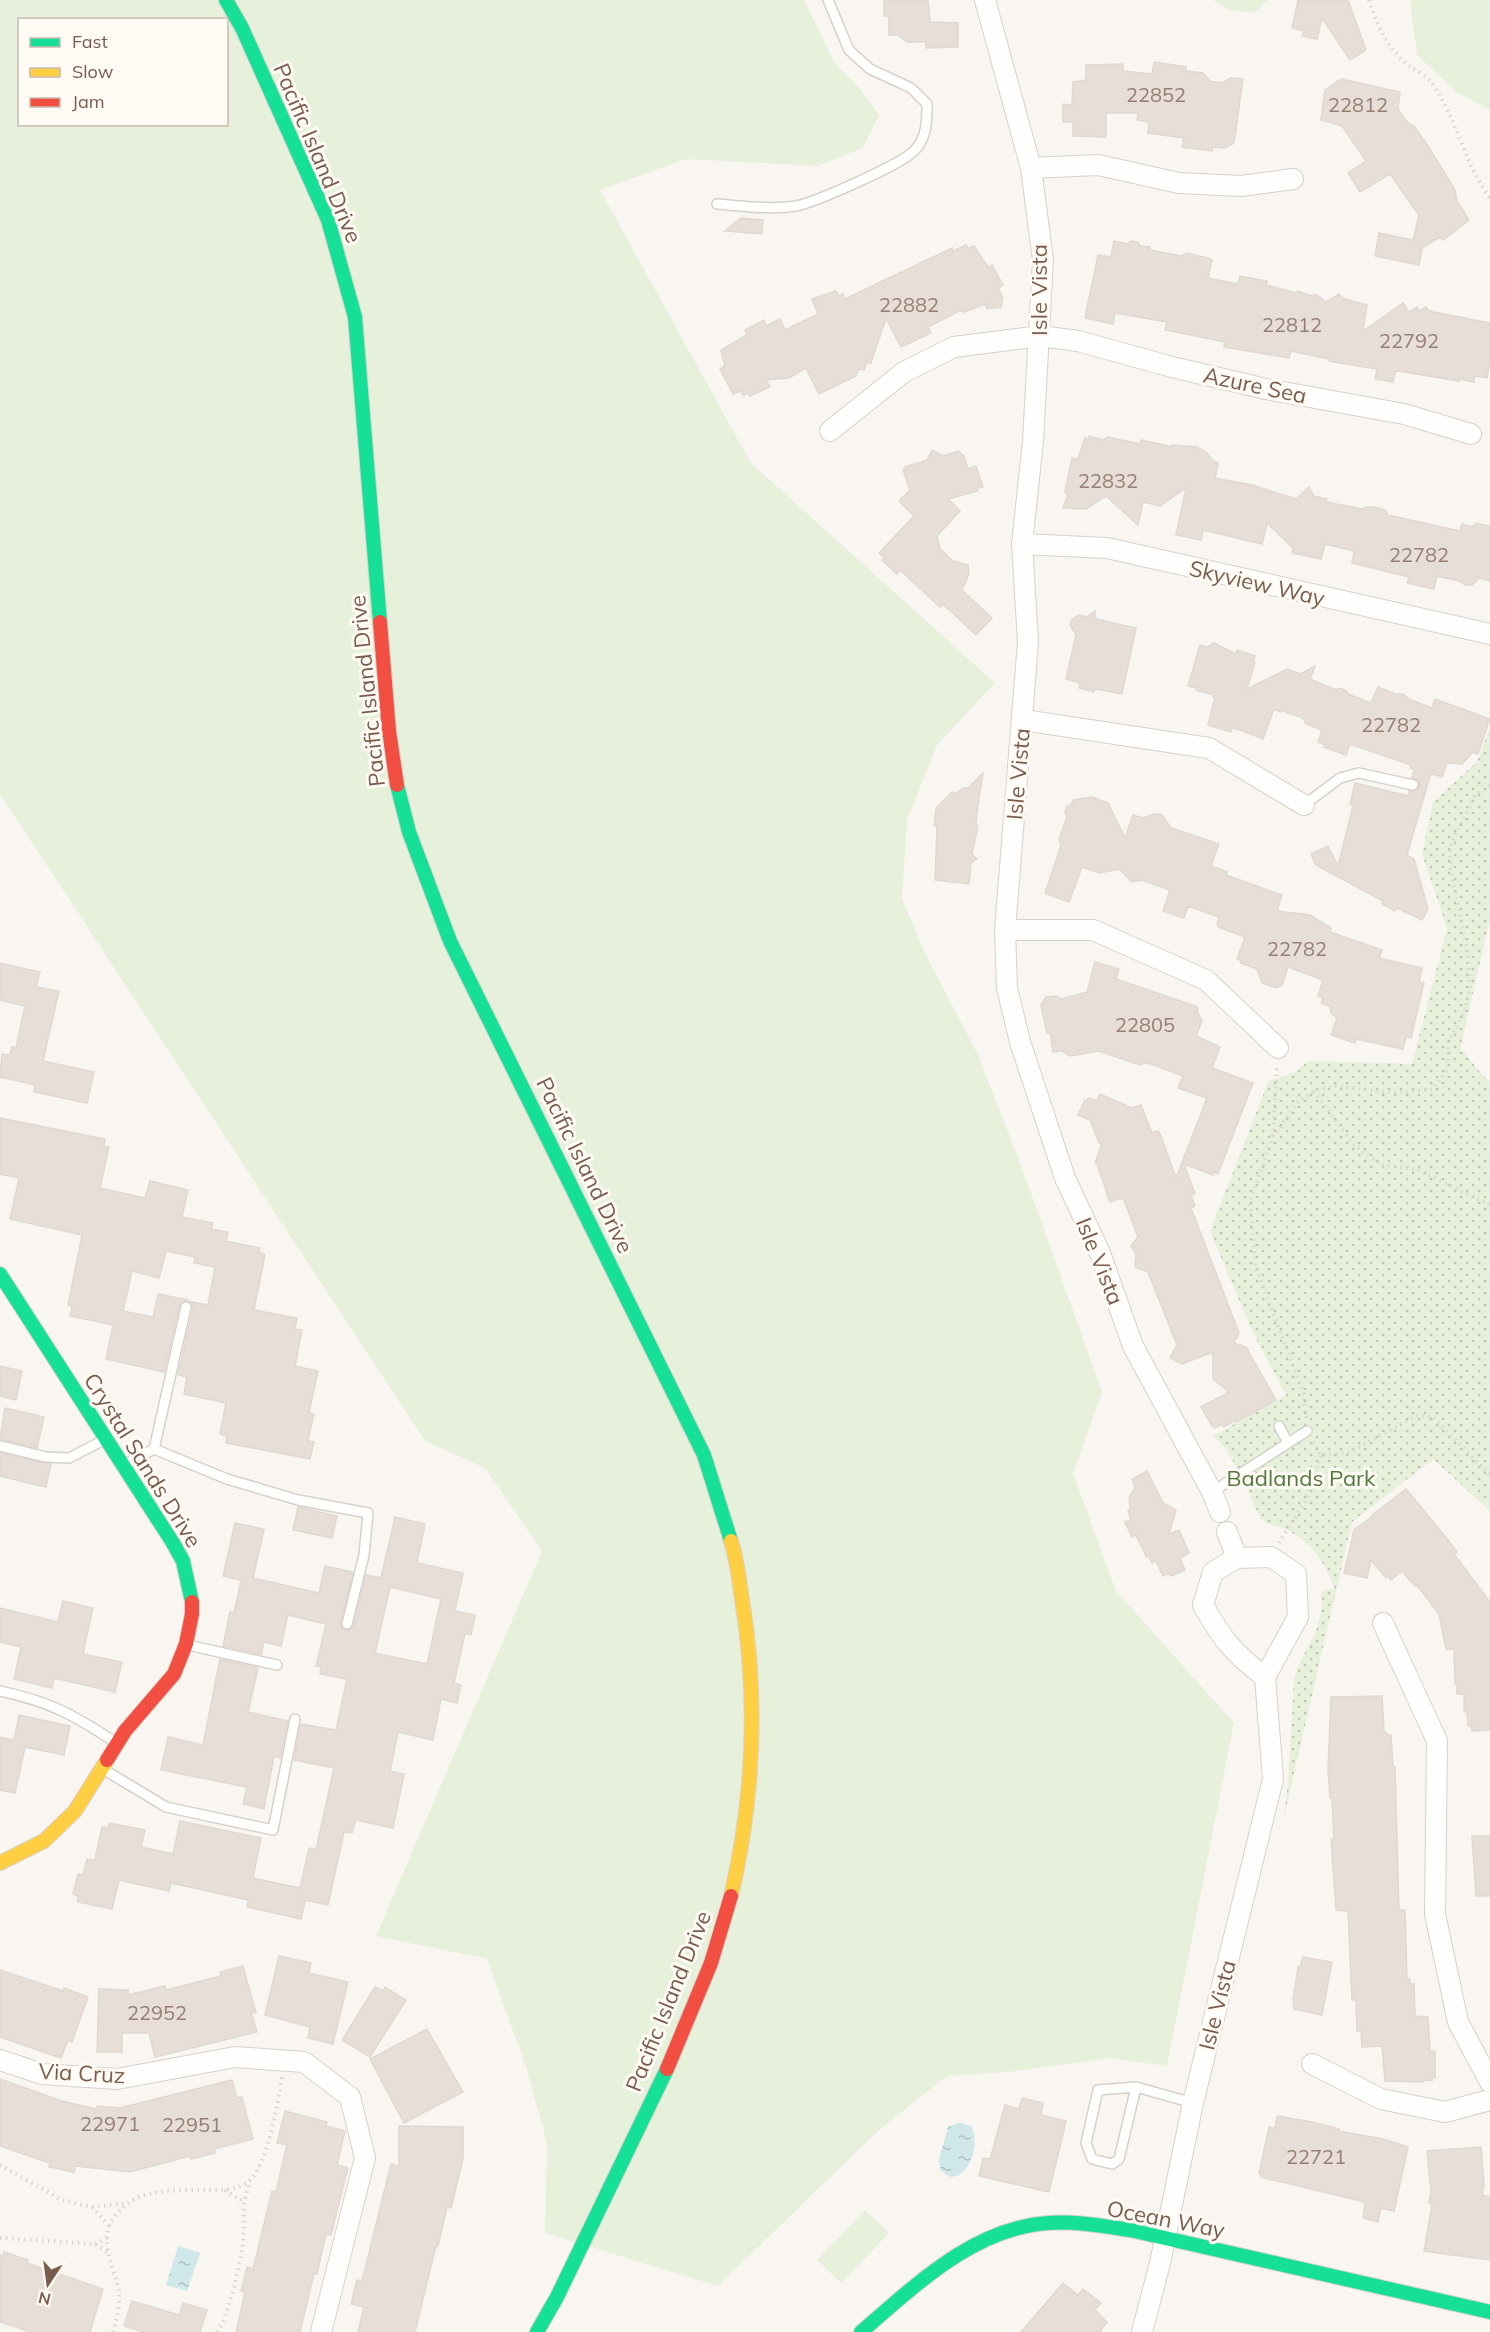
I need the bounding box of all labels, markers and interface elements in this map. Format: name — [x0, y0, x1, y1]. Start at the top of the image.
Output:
legend — [18, 18, 228, 126]
text: Fast — [72, 30, 108, 53]
street label: Pacific Island Drive — [268, 59, 368, 247]
text: Slow — [72, 60, 114, 83]
house number: 22852 — [1126, 82, 1186, 107]
text: Jam — [72, 90, 105, 113]
house number: 22812 — [1328, 92, 1388, 117]
street label: Isle Vista — [1025, 244, 1053, 336]
house number: 22882 — [879, 292, 939, 317]
house number: 22812 — [1262, 312, 1322, 337]
house number: 22792 — [1379, 328, 1439, 353]
street label: Azure Sea — [1201, 360, 1309, 410]
house number: 22832 — [1078, 468, 1138, 493]
house number: 22782 — [1389, 542, 1449, 567]
street label: Skyview Way — [1187, 554, 1328, 612]
street label: Pacific Island Drive — [343, 594, 391, 788]
house number: 22782 — [1361, 712, 1421, 737]
street label: Isle Vista — [1000, 727, 1036, 821]
house number: 22782 — [1267, 936, 1327, 961]
house number: 22805 — [1115, 1012, 1175, 1037]
street label: Pacific Island Drive — [530, 1072, 640, 1258]
street label: Isle Vista — [1070, 1213, 1130, 1309]
street label: Crystal Sands Drive — [78, 1368, 208, 1552]
park label: Badlands Park — [1227, 1464, 1376, 1492]
street label: Pacific Island Drive — [619, 1907, 717, 2095]
street label: Isle Vista — [1192, 1957, 1242, 2053]
house number: 22952 — [127, 2000, 187, 2025]
street label: Via Cruz — [38, 2057, 126, 2089]
house number: 22971 — [80, 2111, 140, 2136]
house number: 22951 — [162, 2112, 222, 2137]
house number: 22721 — [1286, 2144, 1346, 2169]
street label: Ocean Way — [1105, 2194, 1228, 2244]
north arrow — [18, 2254, 78, 2314]
text: N — [36, 2288, 53, 2310]

